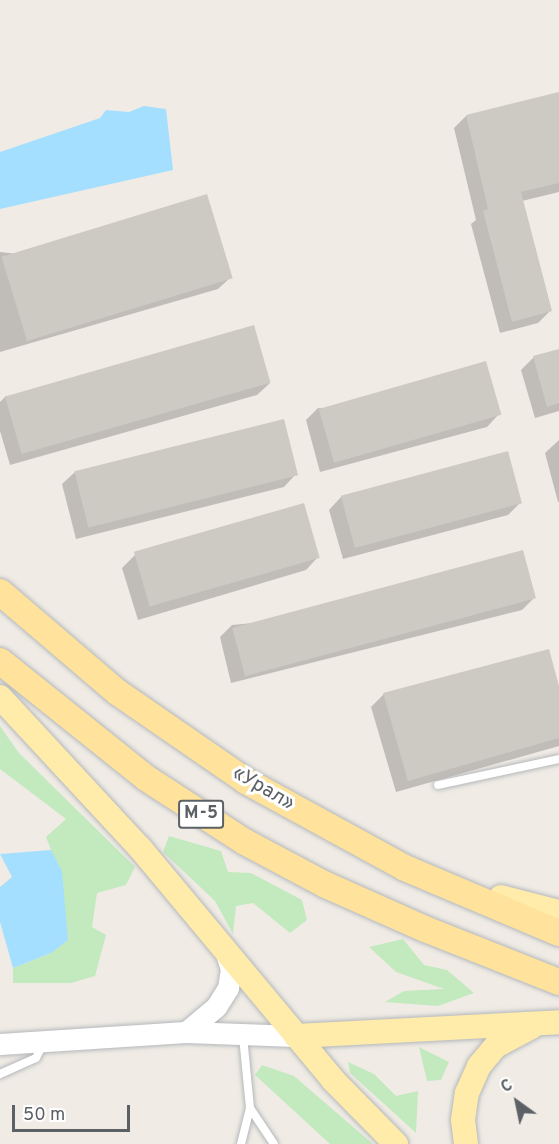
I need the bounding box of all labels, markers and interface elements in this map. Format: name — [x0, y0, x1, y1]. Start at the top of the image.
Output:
street label: «Урал» — [228, 762, 298, 816]
road number: М-5 — [177, 799, 225, 829]
north arrow — [487, 1072, 547, 1132]
text: С — [497, 1076, 517, 1098]
scale bar — [15, 1093, 134, 1131]
text: 50 m — [23, 1104, 65, 1127]

